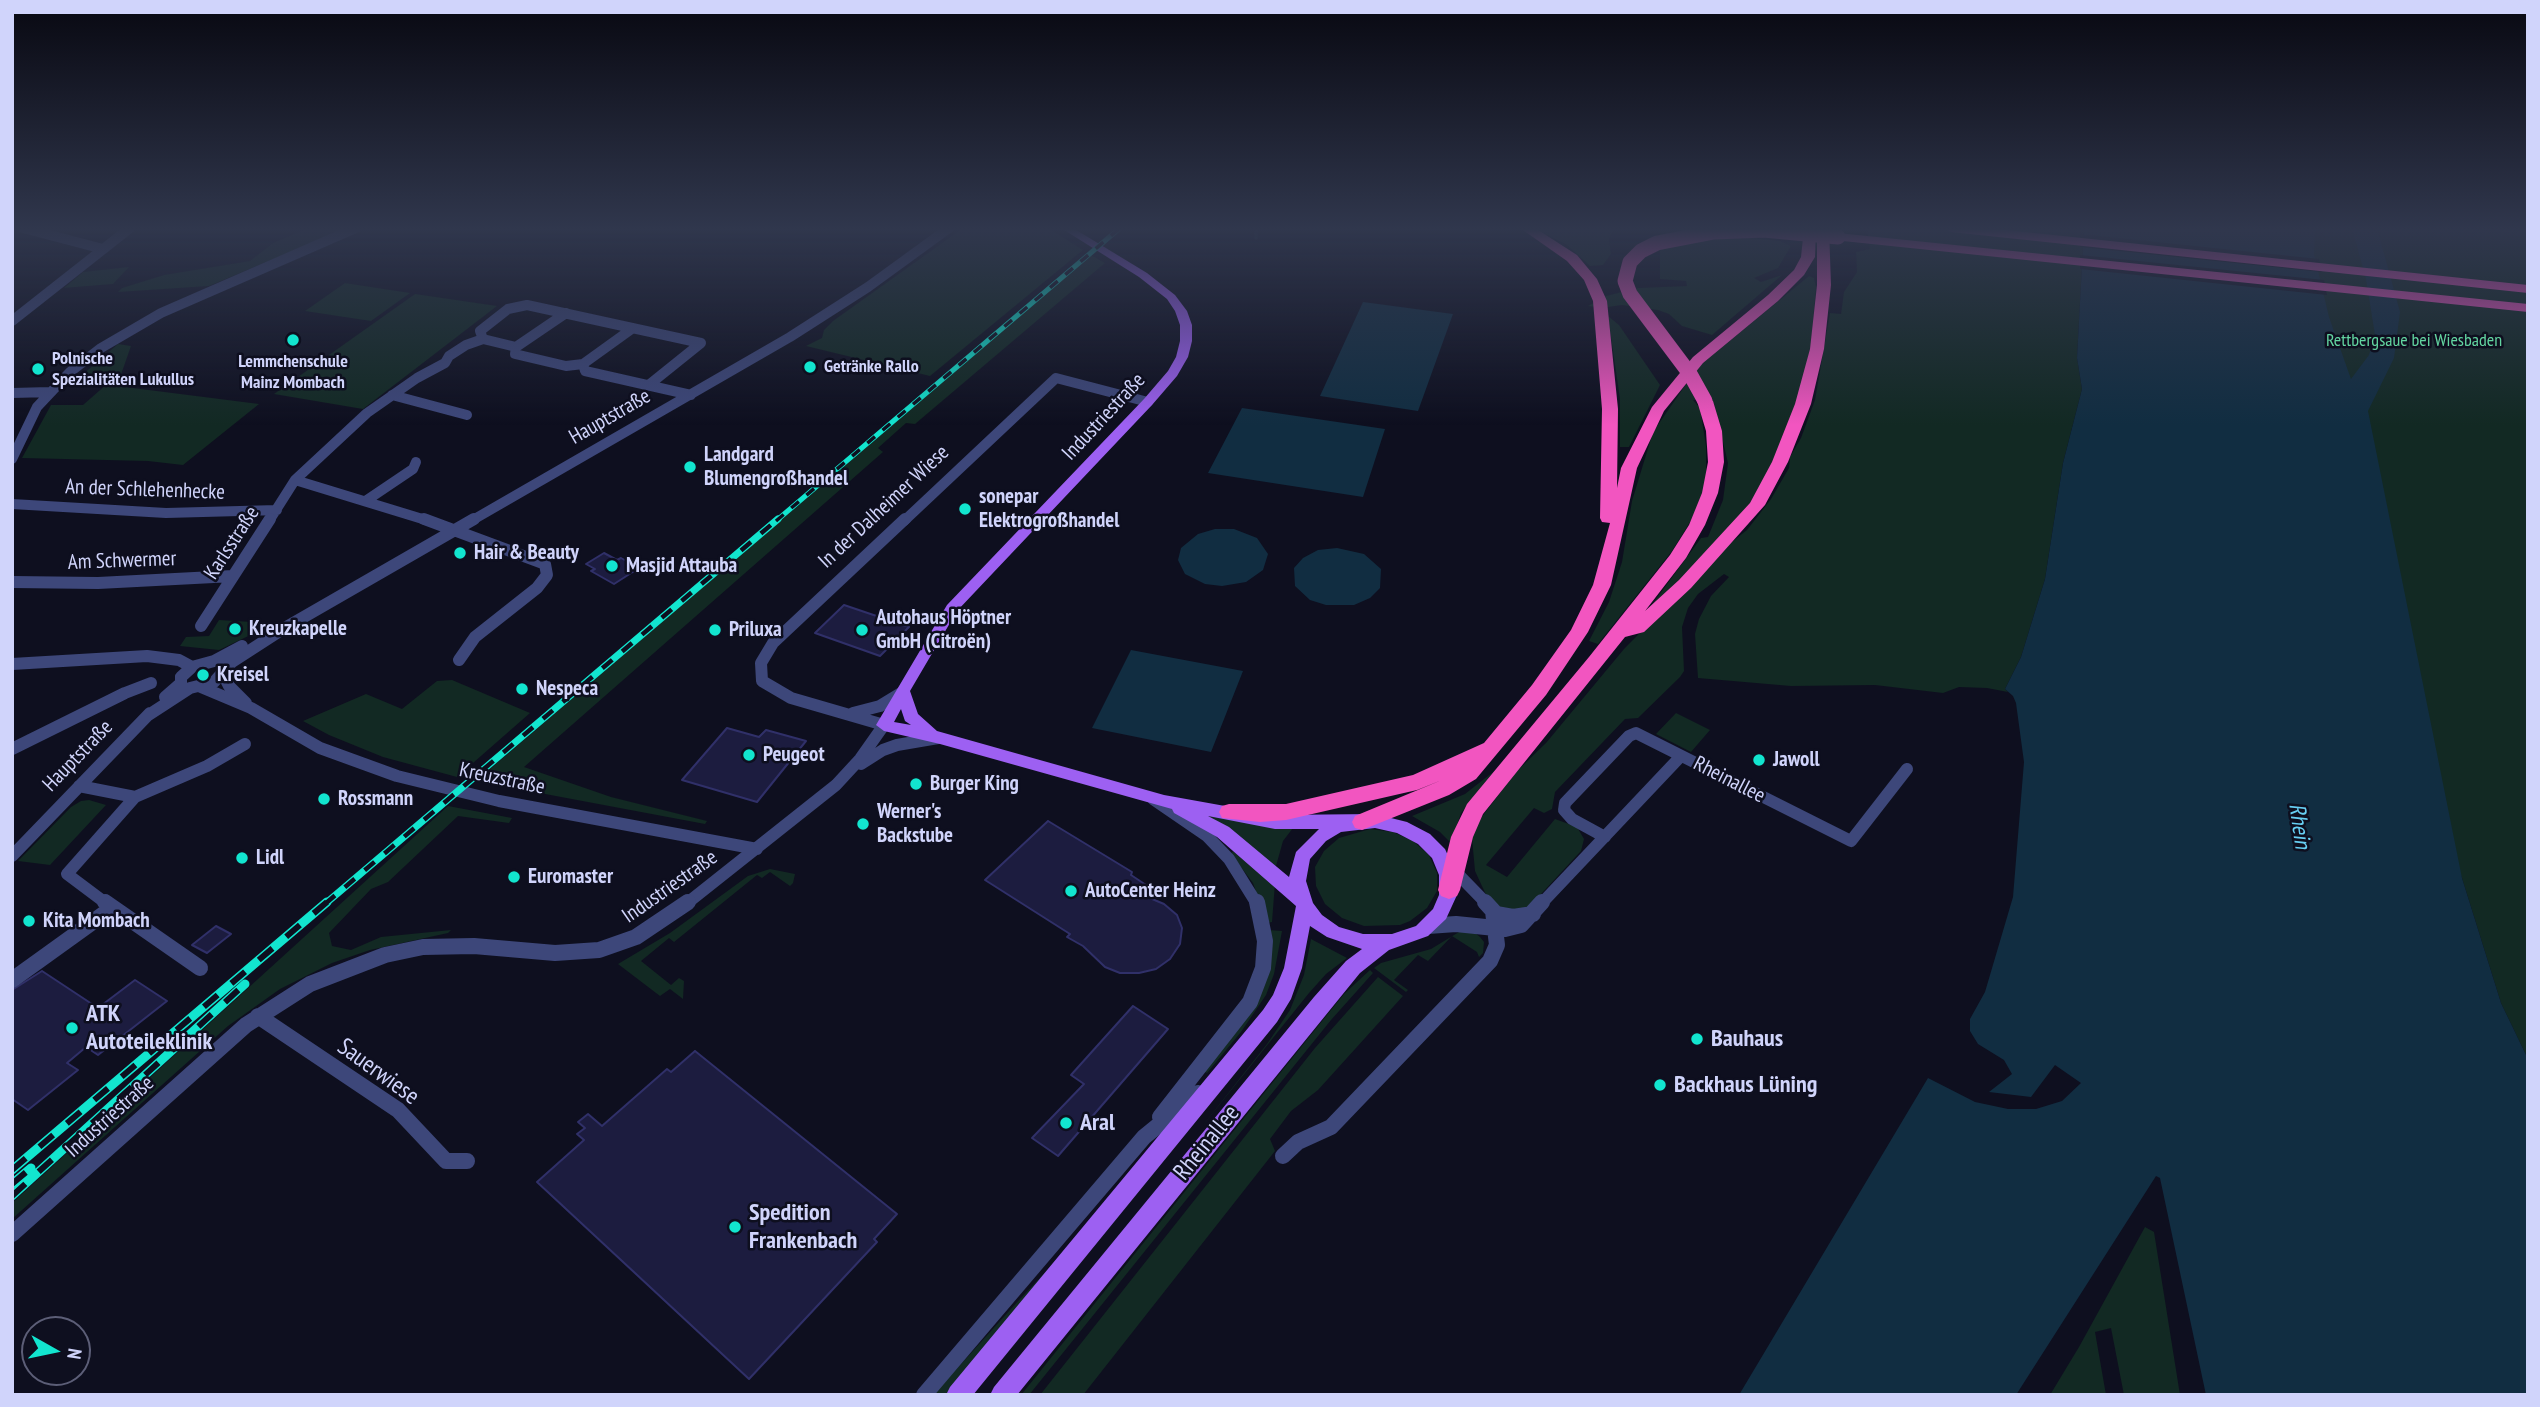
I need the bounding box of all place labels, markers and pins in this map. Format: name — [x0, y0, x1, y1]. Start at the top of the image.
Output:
marker: Lemmchenschule Mainz Mombach — [285, 332, 301, 348]
place label: Polnische Spezialitäten Lukullus — [52, 348, 194, 390]
place label: Lemmchenschule Mainz Mombach — [238, 351, 348, 394]
place label: Getränke Rallo — [824, 356, 919, 378]
marker: Getränke Rallo — [802, 359, 818, 375]
marker: Polnische Spezialitäten Lukullus — [30, 361, 46, 377]
place label: Landgard Blumengroßhandel — [704, 442, 848, 492]
marker: Landgard Blumengroßhandel — [682, 459, 698, 475]
place label: sonepar Elektrogroßhandel — [979, 484, 1119, 534]
marker: sonepar Elektrogroßhandel — [957, 501, 973, 517]
place label: Hair & Beauty — [474, 540, 579, 566]
marker: Hair & Beauty — [452, 545, 468, 561]
place label: Masjid Attauba — [626, 553, 737, 579]
marker: Masjid Attauba — [604, 558, 620, 574]
place label: Autohaus Höptner GmbH (Citroën) — [876, 605, 1011, 655]
place label: Kreuzkapelle — [249, 616, 347, 642]
place label: Priluxa — [729, 617, 782, 643]
marker: Kreuzkapelle — [227, 621, 243, 637]
marker: Priluxa — [707, 622, 723, 638]
marker: Autohaus Höptner GmbH (Citroën) — [854, 622, 870, 638]
place label: Kreisel — [217, 662, 269, 688]
marker: Kreisel — [195, 667, 211, 683]
place label: Nespeca — [536, 676, 598, 702]
marker: Nespeca — [514, 681, 530, 697]
place label: Peugeot — [763, 742, 824, 768]
marker: Peugeot — [741, 747, 757, 763]
place label: Jawoll — [1773, 747, 1820, 773]
marker: Jawoll — [1751, 752, 1767, 768]
place label: Burger King — [930, 771, 1019, 797]
marker: Burger King — [908, 776, 924, 792]
place label: Rossmann — [338, 786, 413, 812]
marker: Rossmann — [316, 791, 332, 807]
place label: Werner's Backstube — [877, 799, 953, 849]
marker: Werner's Backstube — [855, 816, 871, 832]
place label: Lidl — [256, 845, 284, 871]
marker: Lidl — [234, 850, 250, 866]
place label: Euromaster — [528, 864, 613, 890]
marker: Euromaster — [506, 869, 522, 885]
place label: AutoCenter Heinz — [1085, 878, 1216, 904]
marker: AutoCenter Heinz — [1063, 883, 1079, 899]
place label: Kita Mombach — [43, 908, 150, 934]
marker: Kita Mombach — [21, 913, 37, 929]
place label: ATK Autoteileklinik — [86, 1000, 212, 1056]
marker: ATK Autoteileklinik — [64, 1020, 80, 1036]
place label: Bauhaus — [1711, 1025, 1783, 1053]
marker: Bauhaus — [1689, 1031, 1705, 1047]
place label: Backhaus Lüning — [1674, 1071, 1817, 1099]
marker: Backhaus Lüning — [1652, 1077, 1668, 1093]
place label: Aral — [1080, 1109, 1115, 1137]
marker: Aral — [1058, 1115, 1074, 1131]
place label: Spedition Frankenbach — [749, 1199, 857, 1255]
marker: Spedition Frankenbach — [727, 1219, 743, 1235]

